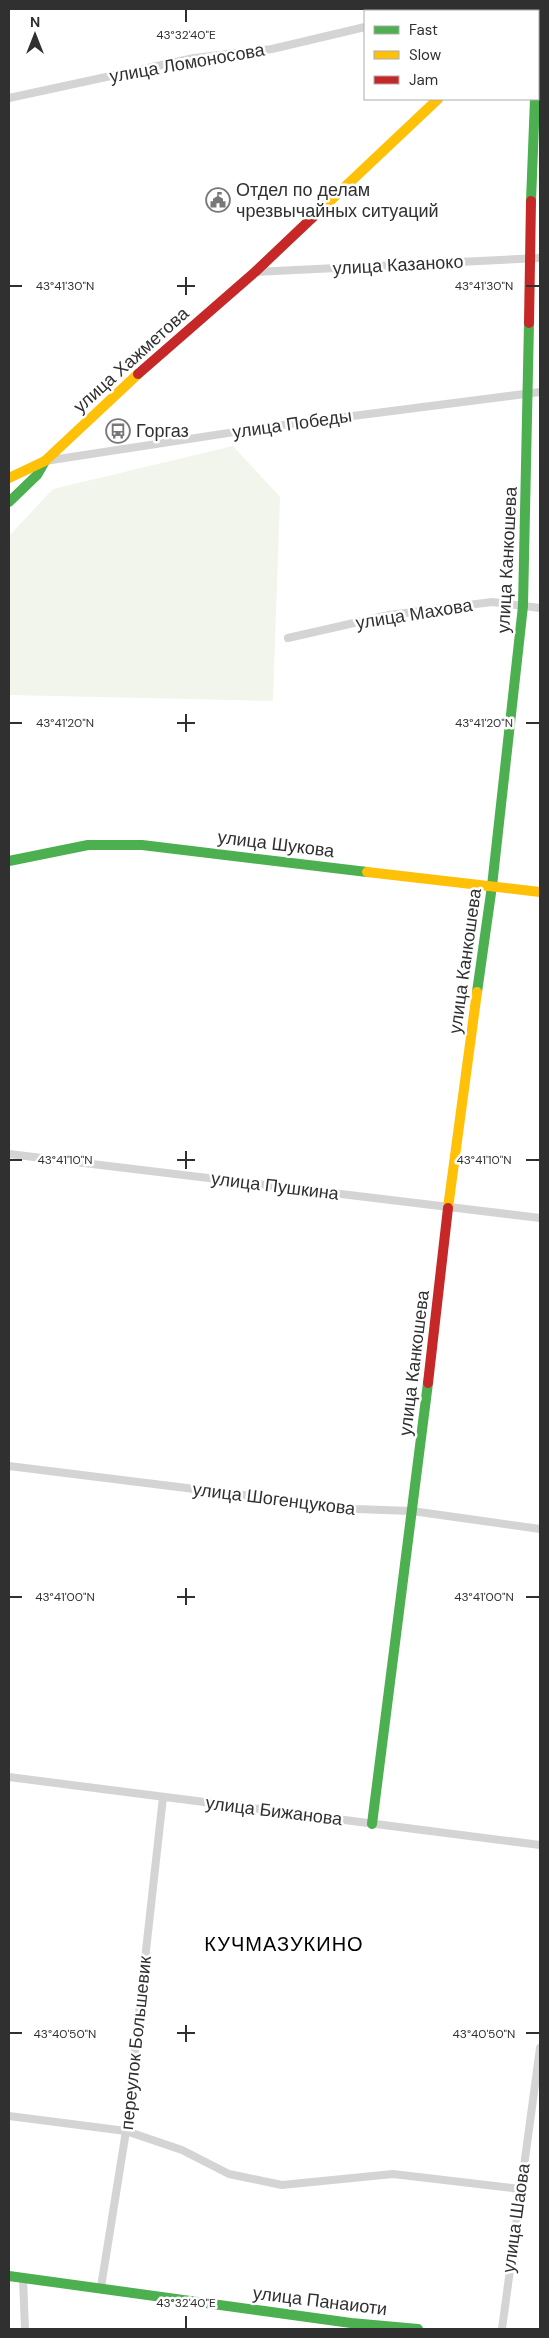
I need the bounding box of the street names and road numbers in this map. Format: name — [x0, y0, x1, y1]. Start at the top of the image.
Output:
street label: улица Ломоносова — [108, 37, 267, 88]
street label: улица Казаноко — [332, 250, 464, 280]
street label: улица Хажметова — [68, 301, 195, 418]
street label: улица Победы — [231, 404, 353, 444]
street label: улица Канкошева — [491, 485, 523, 634]
street label: улица Махова — [354, 593, 475, 635]
street label: улица Шукова — [216, 825, 337, 863]
street label: улица Канкошева — [443, 886, 487, 1035]
street label: улица Пушкина — [210, 1166, 341, 1206]
street label: улица Канкошева — [393, 1288, 435, 1437]
street label: улица Шогенцукова — [191, 1477, 358, 1521]
street label: улица Бижанова — [204, 1791, 345, 1831]
street label: переулок Большевик — [115, 1955, 157, 2131]
street label: улица Шаова — [496, 2161, 536, 2274]
street label: улица Панаиоти — [251, 2281, 389, 2321]

